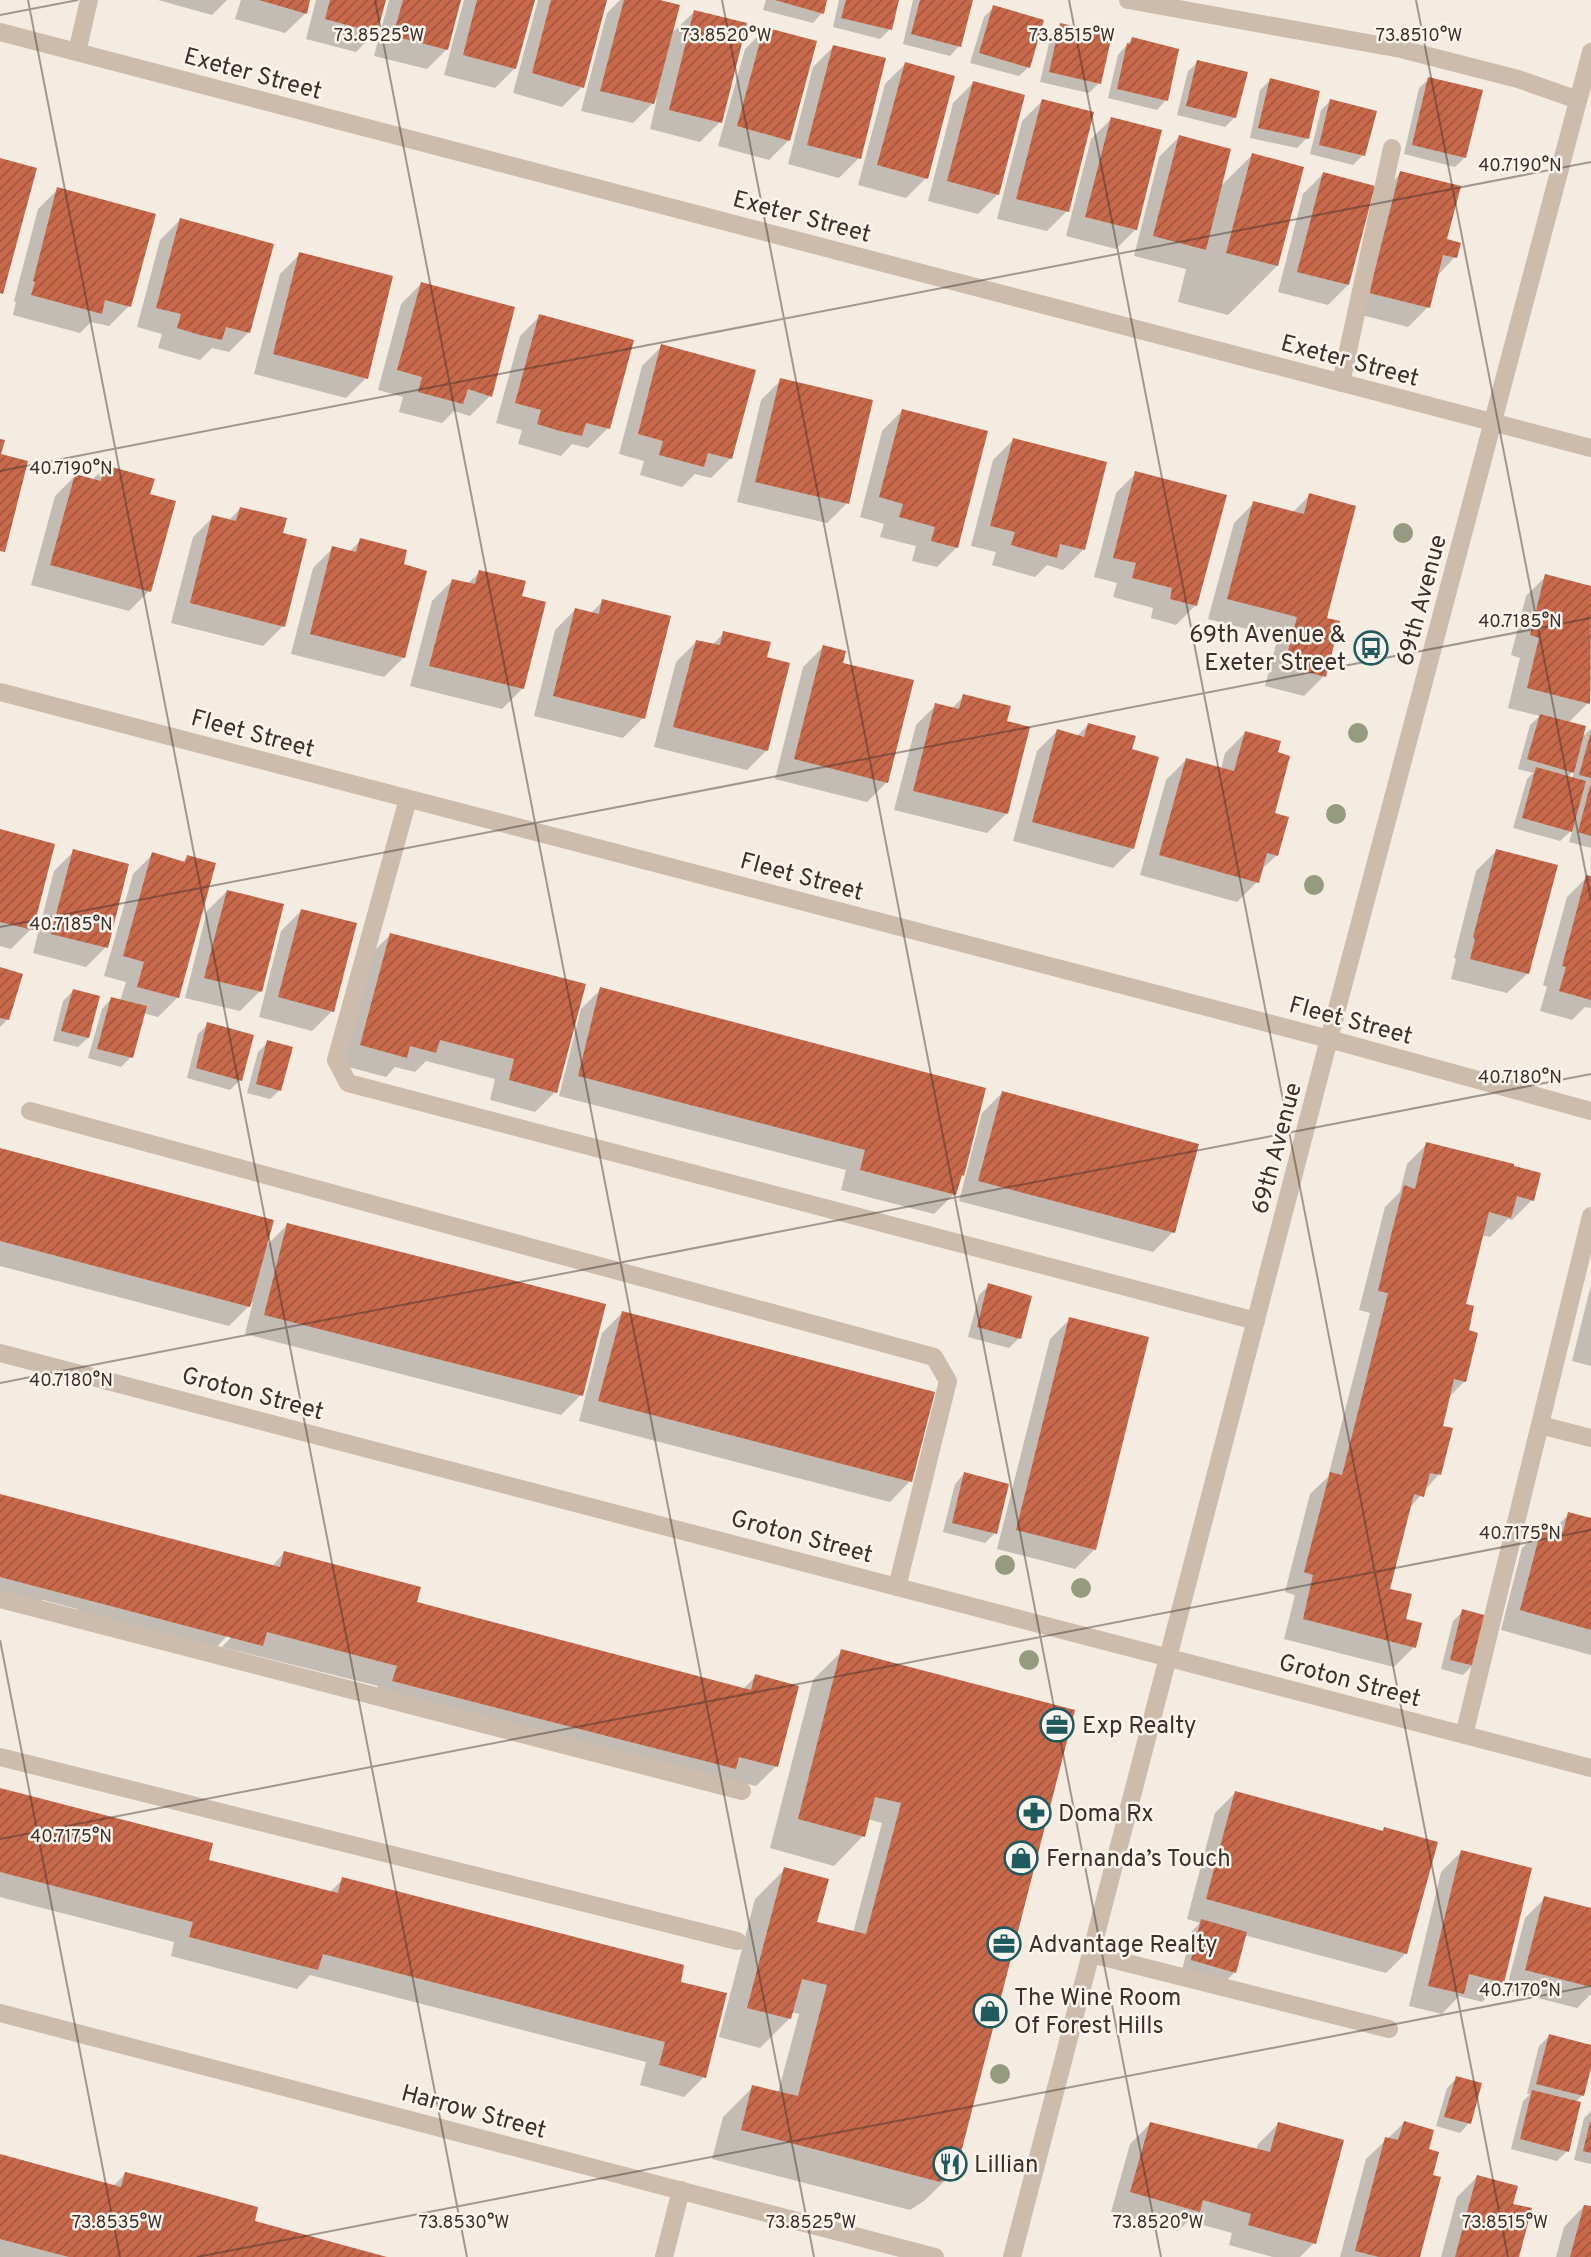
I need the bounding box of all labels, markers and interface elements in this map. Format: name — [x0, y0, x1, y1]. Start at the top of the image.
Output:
text: 73.8525°W — [334, 25, 424, 48]
text: 73.8520°W — [680, 25, 772, 48]
text: 73.8515°W — [1029, 25, 1115, 48]
text: 73.8510°W — [1376, 25, 1462, 48]
street label: Exeter Street — [180, 42, 325, 108]
text: 40.7190°N — [1478, 155, 1562, 178]
street label: Exeter Street — [729, 185, 874, 251]
street label: Exeter Street — [1277, 329, 1422, 395]
text: 40.7190°N — [29, 458, 113, 481]
street label: 69th Avenue — [1391, 532, 1455, 670]
text: 40.7185°N — [1478, 611, 1562, 634]
place label: 69th Avenue & Exeter Street — [1189, 621, 1346, 679]
bus stop icon: 69th Avenue & Exeter Street — [1352, 629, 1390, 667]
street label: Fleet Street — [187, 704, 317, 766]
street label: Fleet Street — [736, 847, 866, 909]
text: 40.7185°N — [29, 914, 113, 937]
street label: Fleet Street — [1285, 991, 1415, 1053]
text: 40.7180°N — [1478, 1067, 1562, 1090]
street label: 69th Avenue — [1246, 1080, 1310, 1218]
street label: Groton Street — [178, 1362, 327, 1428]
text: 40.7180°N — [29, 1370, 113, 1393]
street label: Groton Street — [727, 1505, 876, 1571]
text: 40.7175°N — [1479, 1523, 1561, 1546]
street label: Groton Street — [1275, 1649, 1424, 1715]
office icon: Exp Realty — [1038, 1706, 1076, 1744]
place label: Exp Realty — [1082, 1712, 1197, 1742]
pharmacy icon: Doma Rx — [1015, 1794, 1053, 1832]
place label: Doma Rx — [1058, 1800, 1154, 1830]
text: 40.7175°N — [30, 1826, 112, 1849]
shop icon: Fernanda’s Touch — [1002, 1839, 1040, 1877]
place label: Fernanda’s Touch — [1046, 1845, 1231, 1875]
office icon: Advantage Realty — [985, 1925, 1023, 1963]
place label: Advantage Realty — [1028, 1931, 1218, 1961]
text: 40.7170°N — [1479, 1980, 1561, 2003]
place label: The Wine Room Of Forest Hills — [1014, 1984, 1181, 2042]
shop icon: The Wine Room Of Forest Hills — [971, 1992, 1009, 2030]
street label: Harrow Street — [398, 2079, 549, 2147]
restaurant icon: Lillian — [931, 2145, 969, 2183]
place label: Lillian — [974, 2151, 1039, 2181]
text: 73.8535°W — [72, 2212, 162, 2235]
text: 73.8530°W — [419, 2212, 509, 2235]
text: 73.8525°W — [766, 2212, 856, 2235]
text: 73.8520°W — [1112, 2212, 1204, 2235]
text: 73.8515°W — [1462, 2212, 1548, 2235]

